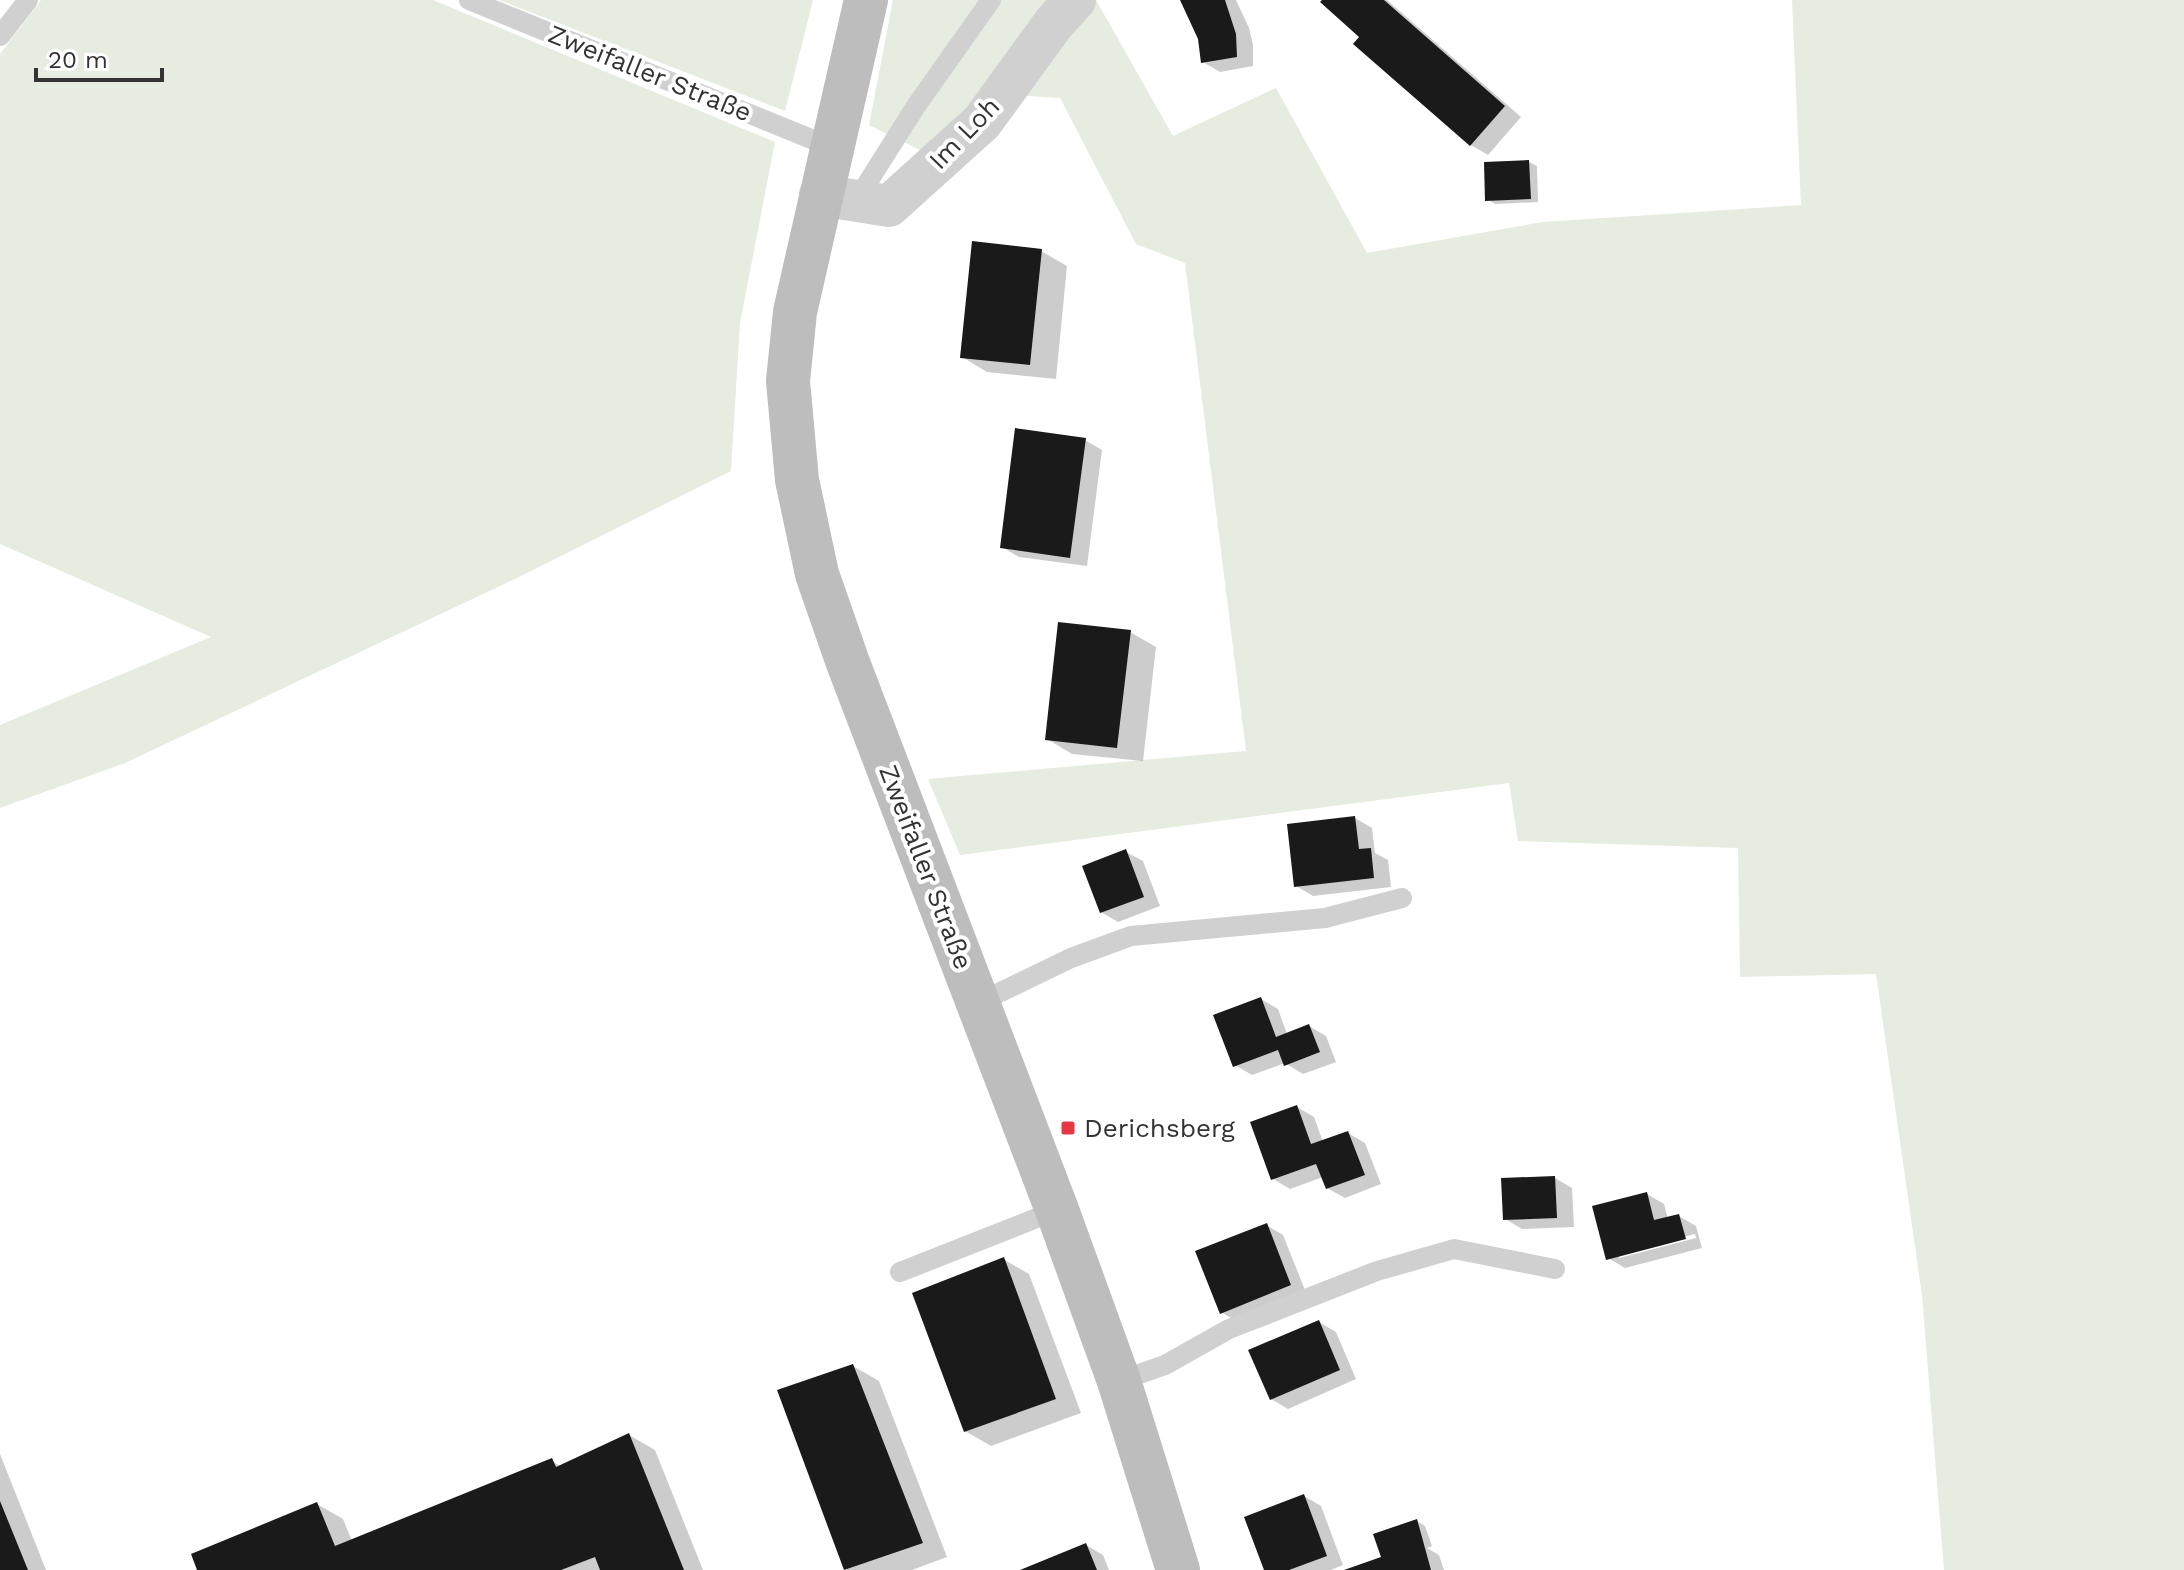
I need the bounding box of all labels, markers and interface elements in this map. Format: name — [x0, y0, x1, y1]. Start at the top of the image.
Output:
street label: Zweifaller Straße — [544, 19, 756, 127]
scale bar — [36, 32, 162, 82]
text: 20 m — [48, 46, 108, 74]
street label: Im Loh — [923, 91, 1005, 175]
street label: Zweifaller Straße — [873, 761, 979, 973]
place label: Derichsberg — [1084, 1113, 1235, 1143]
marker: Derichsberg — [1059, 1119, 1077, 1137]

